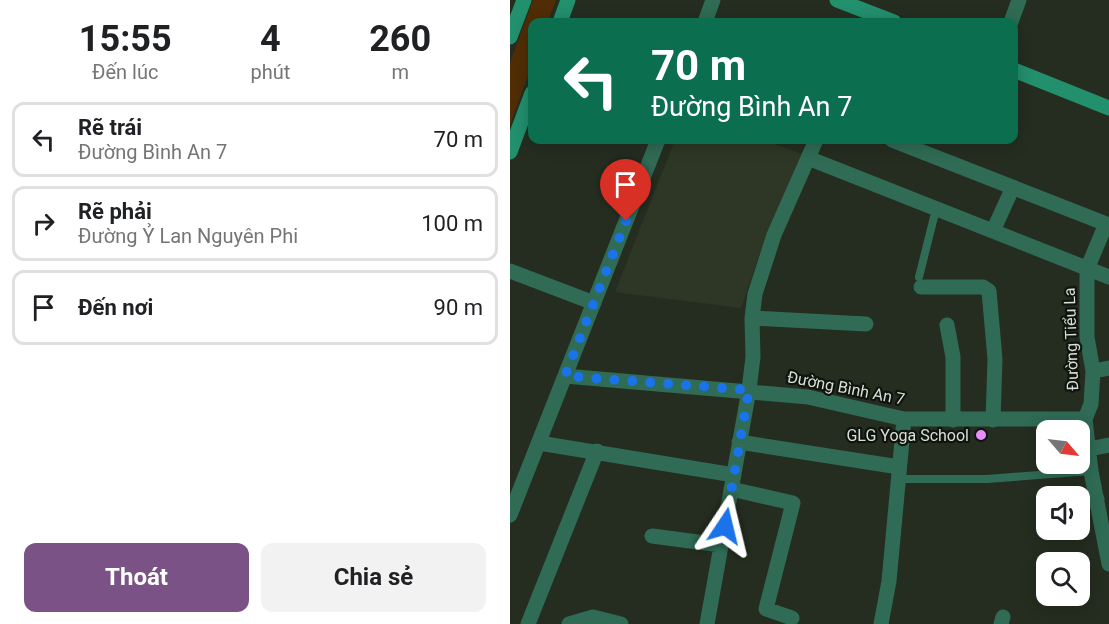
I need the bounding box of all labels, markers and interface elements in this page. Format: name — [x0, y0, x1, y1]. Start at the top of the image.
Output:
text: 15:55 — [79, 18, 172, 60]
text: 4 — [260, 18, 281, 60]
text: 260 — [369, 18, 431, 60]
text: 70 m — [651, 41, 746, 90]
icon: left — [552, 42, 630, 120]
text: Đến lúc — [92, 60, 158, 84]
text: phút — [250, 60, 290, 84]
text: m — [391, 60, 409, 84]
text: Đường Bình An 7 — [651, 91, 852, 123]
text: Rẽ trái — [78, 115, 142, 140]
icon: left — [27, 123, 60, 156]
text: 70 m — [434, 127, 483, 152]
text: Đường Bình An 7 — [78, 140, 227, 164]
pin — [600, 159, 651, 221]
icon: arrive — [609, 168, 642, 201]
text: Rẽ phải — [78, 199, 152, 224]
icon: right — [27, 207, 60, 240]
text: 100 m — [421, 211, 483, 236]
text: Đường Ỷ Lan Nguyên Phi — [78, 224, 298, 248]
street label: Đường Tiểu La — [1060, 287, 1082, 391]
icon: arrive — [27, 291, 60, 324]
text: Đến nơi — [78, 295, 153, 320]
text: 90 m — [434, 295, 483, 320]
street label: Đường Bình An 7 — [786, 367, 906, 409]
north arrow — [1036, 420, 1090, 474]
map controls — [1036, 420, 1090, 606]
place label: GLG Yoga School — [846, 426, 969, 445]
marker: GLG Yoga School — [974, 428, 988, 442]
button: sound — [1036, 486, 1090, 540]
position arrow — [693, 494, 757, 558]
button: Thoát — [24, 543, 249, 612]
button: Chia sẻ — [261, 543, 486, 612]
button: search — [1036, 552, 1090, 606]

